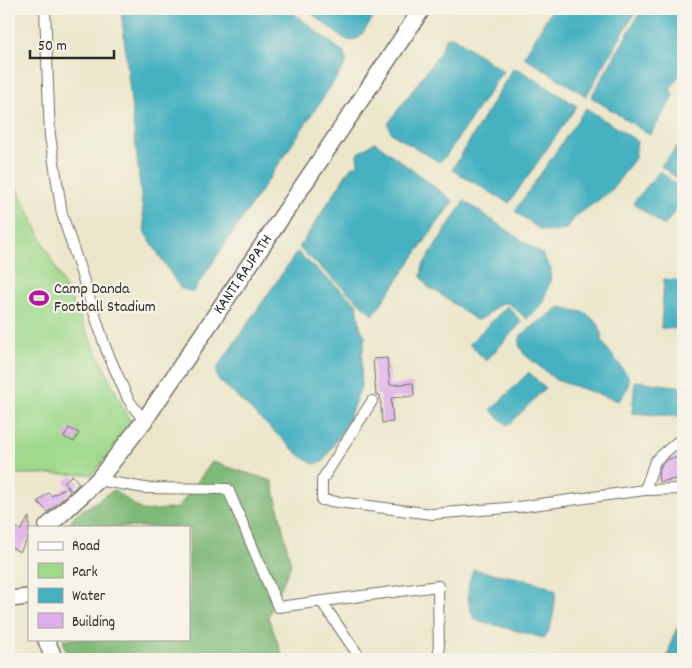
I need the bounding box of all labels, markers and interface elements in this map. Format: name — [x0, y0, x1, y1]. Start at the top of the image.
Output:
scale bar — [30, 28, 114, 60]
text: 50 m — [38, 36, 67, 58]
street label: KANTI RAJPATH — [208, 230, 278, 319]
place label: Camp Danda Football Stadium — [54, 278, 156, 319]
sports icon: Camp Danda Football Stadium — [28, 287, 50, 309]
legend — [28, 526, 190, 640]
text: Road — [72, 536, 100, 558]
text: Park — [72, 562, 98, 584]
text: Water — [72, 586, 106, 608]
text: Building — [72, 612, 115, 634]

